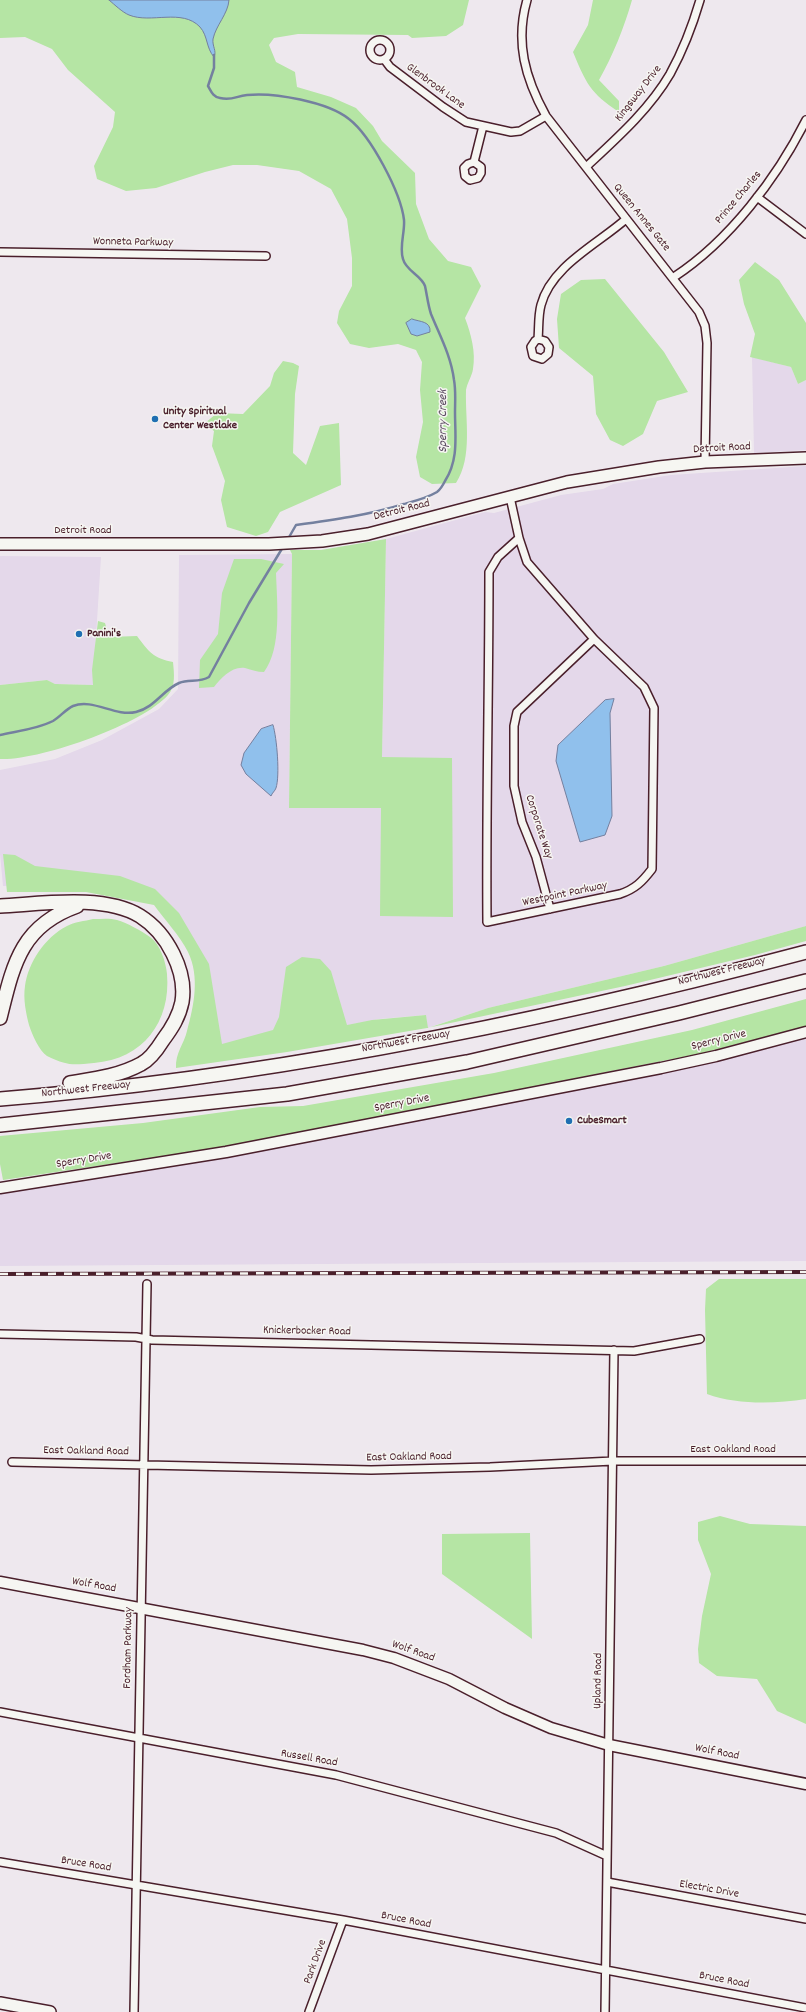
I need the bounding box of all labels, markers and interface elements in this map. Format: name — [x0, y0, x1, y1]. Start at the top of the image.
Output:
street label: Glenbrook Lane — [403, 61, 467, 113]
street label: Kingsway Drive — [612, 63, 666, 125]
street label: Prince Charles — [713, 168, 765, 228]
street label: Queen Annes Gate — [609, 181, 673, 255]
street label: Wonneta Parkway — [93, 235, 173, 251]
water label: Sperry Creek — [436, 389, 452, 453]
place label: Unity Spiritual Center Westlake — [163, 405, 237, 433]
marker: Unity Spiritual Center Westlake — [150, 414, 160, 424]
street label: Detroit Road — [693, 440, 751, 458]
street label: Detroit Road — [372, 497, 432, 525]
street label: Detroit Road — [54, 524, 112, 538]
place label: Panini's — [87, 627, 121, 641]
marker: Panini's — [74, 629, 84, 639]
street label: Corporate Way — [521, 793, 555, 861]
street label: Westpoint Parkway — [521, 879, 609, 911]
street label: Northwest Freeway — [677, 954, 767, 990]
street label: Northwest Freeway — [361, 1027, 451, 1057]
street label: Sperry Drive — [690, 1027, 748, 1055]
street label: Northwest Freeway — [41, 1078, 131, 1102]
street label: Sperry Drive — [373, 1092, 431, 1116]
place label: CubeSmart — [577, 1114, 627, 1128]
marker: CubeSmart — [564, 1116, 574, 1126]
street label: Sperry Drive — [55, 1150, 113, 1172]
street label: Knickerbocker Road — [263, 1324, 351, 1340]
street label: East Oakland Road — [690, 1443, 776, 1457]
street label: East Oakland Road — [43, 1444, 129, 1460]
street label: East Oakland Road — [366, 1450, 452, 1466]
street label: Wolf Road — [71, 1575, 117, 1597]
street label: Fordham Parkway — [121, 1607, 137, 1689]
street label: Wolf Road — [390, 1638, 436, 1666]
street label: Upland Road — [591, 1653, 607, 1709]
street label: Wolf Road — [694, 1742, 740, 1764]
street label: Russell Road — [280, 1747, 338, 1771]
street label: Bruce Road — [60, 1854, 112, 1876]
street label: Electric Drive — [678, 1878, 740, 1902]
street label: Bruce Road — [380, 1909, 432, 1933]
street label: Park Drive — [301, 1938, 331, 1986]
street label: Bruce Road — [698, 1969, 750, 1993]

